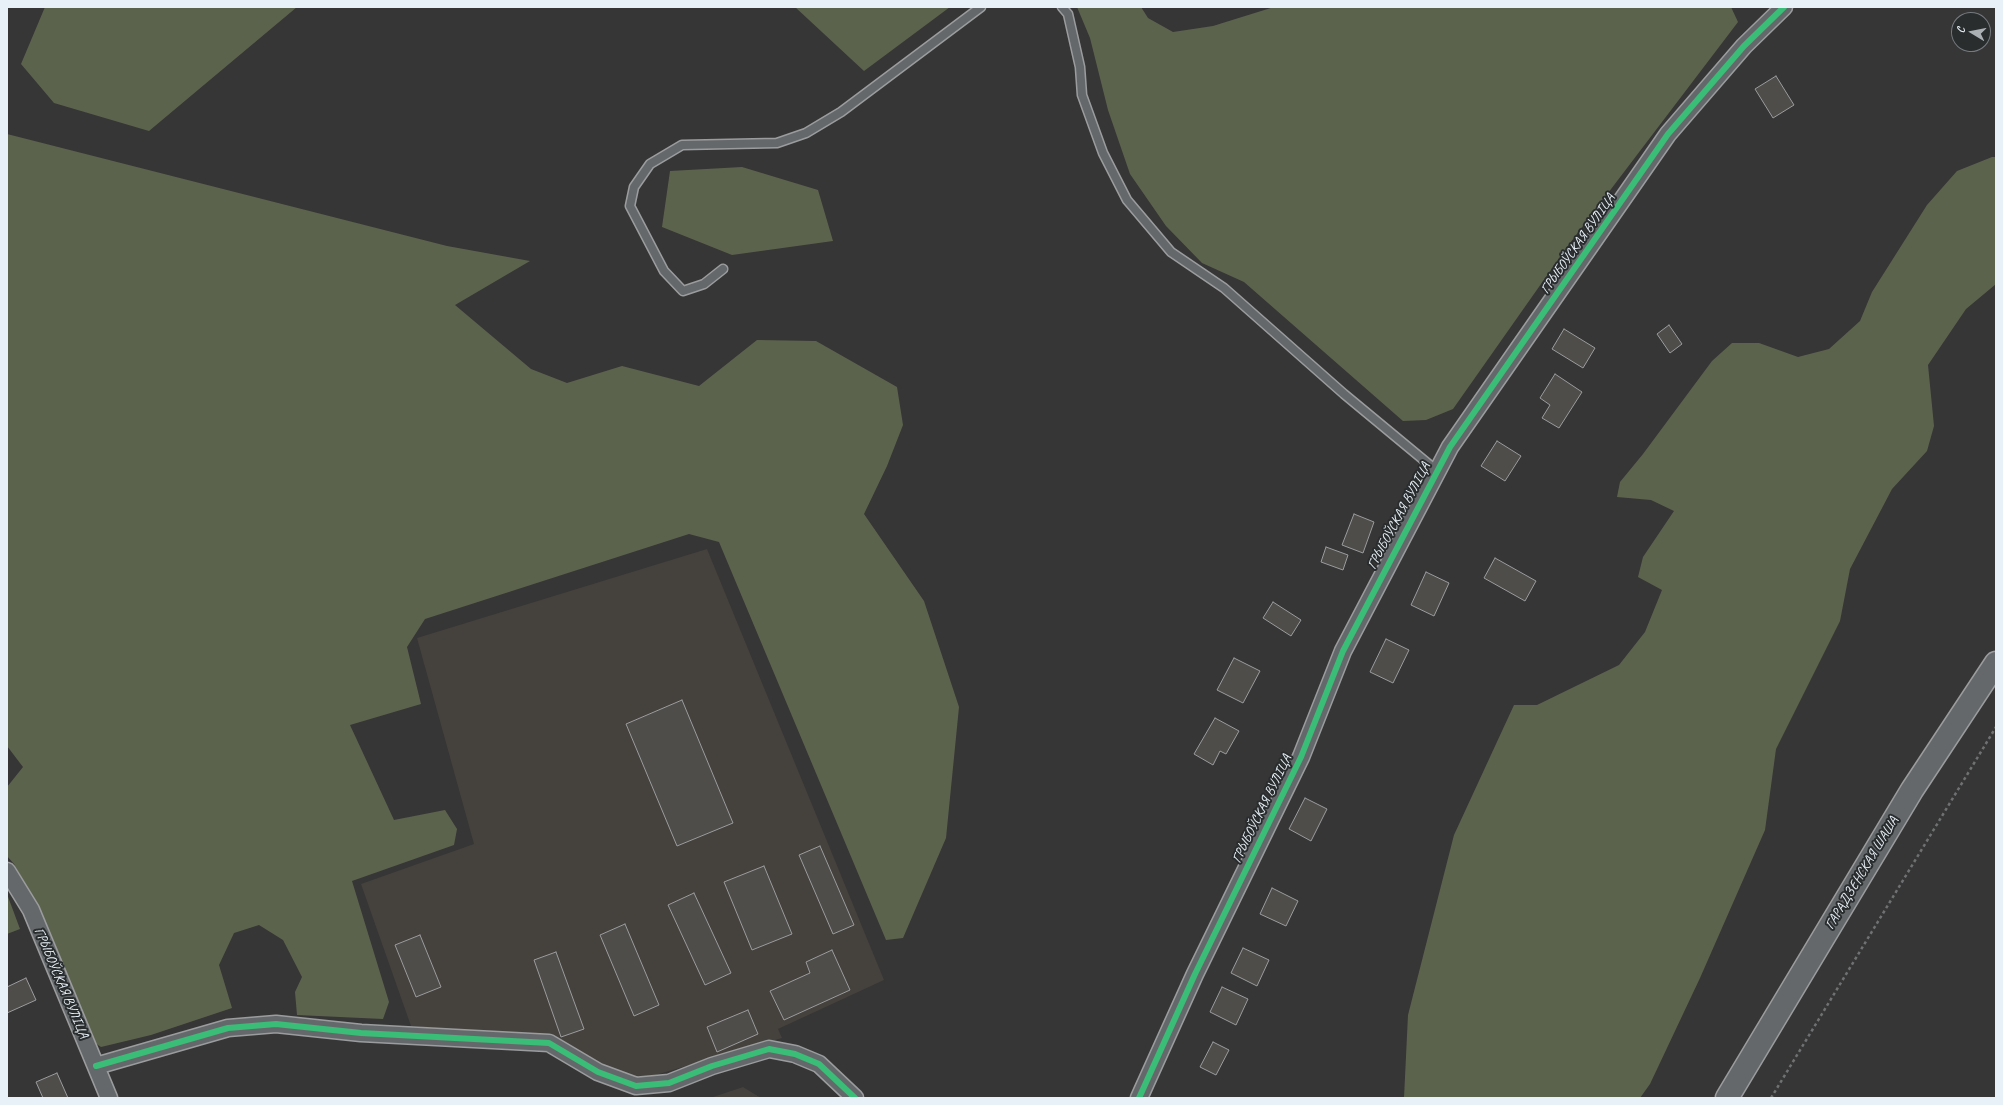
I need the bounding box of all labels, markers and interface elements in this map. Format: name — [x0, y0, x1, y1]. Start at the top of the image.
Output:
north arrow — [1951, 12, 1991, 52]
text: С — [1953, 26, 1968, 34]
street label: ГРЫБОЎСКАЯ ВУЛІЦА — [1537, 191, 1619, 297]
street label: ГРЫБОЎСКАЯ ВУЛІЦА — [1364, 460, 1434, 572]
street label: ГРЫБОЎСКАЯ ВУЛІЦА — [1229, 752, 1295, 866]
street label: ГАРАДЗЕНСКАЯ ШАША — [1822, 814, 1902, 932]
street label: ГРЫБОЎСКАЯ ВУЛІЦА — [30, 925, 92, 1041]

